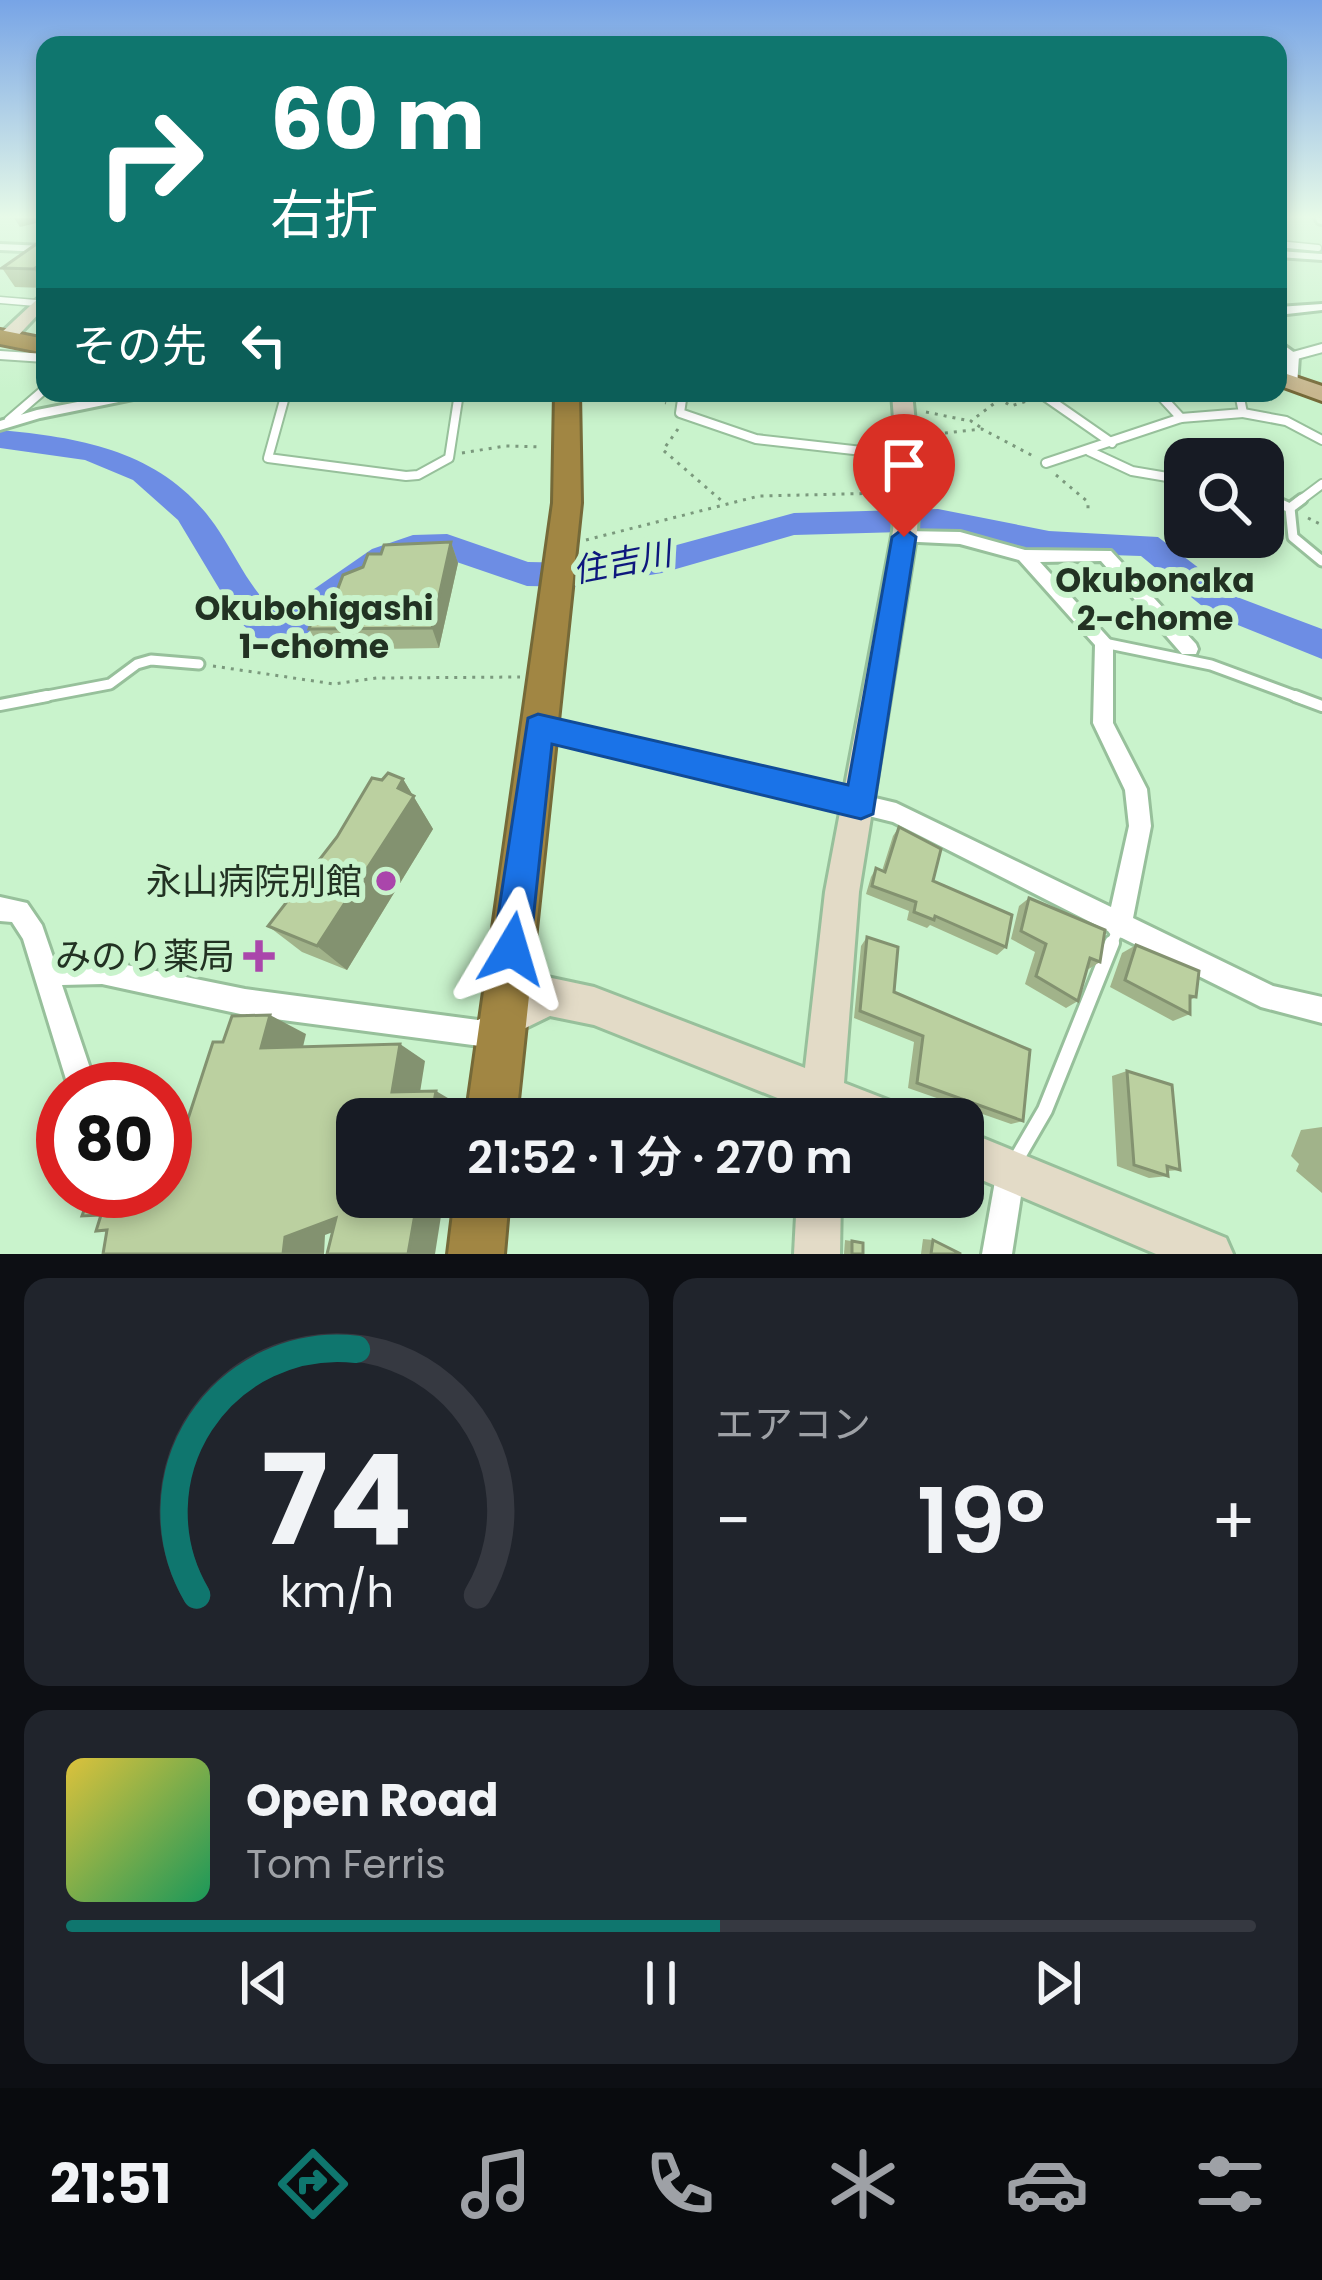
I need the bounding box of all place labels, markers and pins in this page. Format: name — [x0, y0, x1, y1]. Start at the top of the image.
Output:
pin — [853, 414, 955, 537]
place label: 永山病院別館 — [146, 856, 362, 907]
marker: 永山病院別館 — [373, 868, 399, 894]
place label: みのり薬局 — [55, 931, 235, 982]
marker: みのり薬局 — [246, 943, 272, 969]

